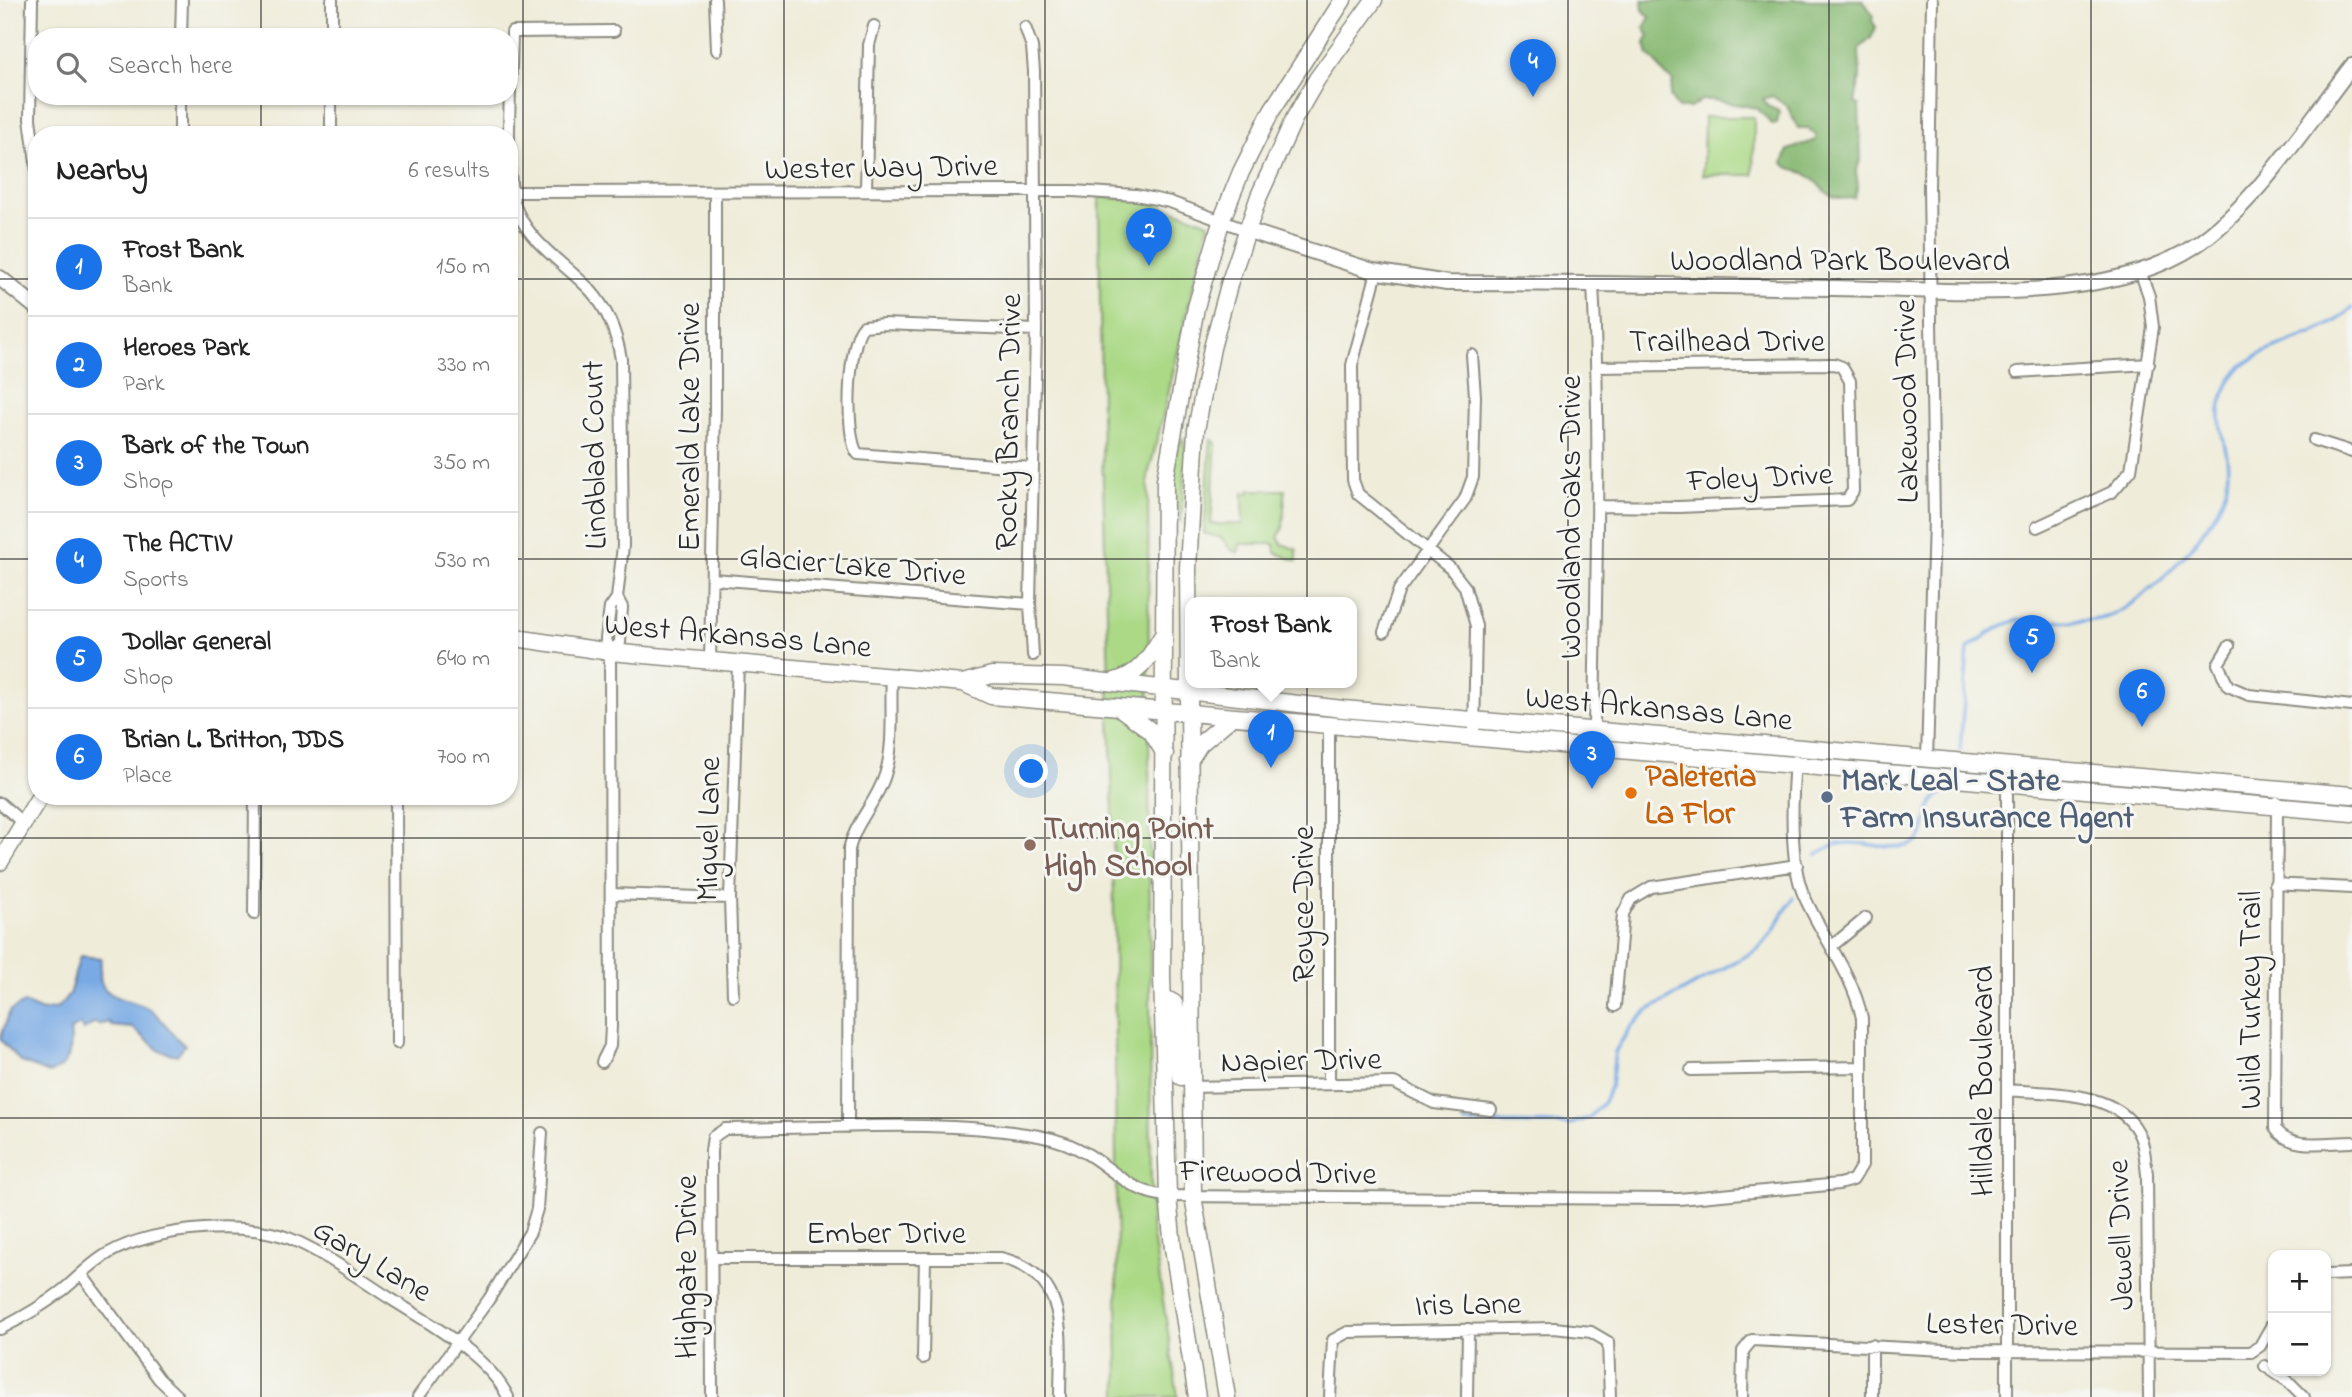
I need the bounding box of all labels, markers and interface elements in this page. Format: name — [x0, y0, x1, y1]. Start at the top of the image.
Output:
search box — [28, 28, 518, 105]
pin: 4 — [1510, 39, 1556, 97]
icon: search — [52, 48, 90, 86]
text: Search here — [108, 48, 233, 86]
street label: Wester Way Drive — [764, 144, 999, 195]
text: Nearby — [56, 150, 148, 194]
text: 6 results — [409, 155, 490, 188]
pin: 2 — [1126, 208, 1172, 266]
text: Frost Bank — [123, 232, 244, 270]
street label: Woodland Park Boulevard — [1670, 239, 2010, 286]
text: 1 — [75, 251, 83, 284]
text: 150 m — [436, 251, 490, 284]
text: Bank — [123, 270, 172, 303]
street label: Rocky Branch Drive — [985, 292, 1036, 551]
street label: Lakewood Drive — [1883, 298, 1934, 503]
street label: Emerald Lake Drive — [668, 302, 715, 552]
street label: Trailhead Drive — [1629, 320, 1826, 367]
text: Heroes Park — [123, 330, 250, 368]
text: 2 — [73, 349, 85, 382]
text: 330 m — [437, 349, 490, 382]
street label: Lindblad Court — [571, 360, 622, 550]
text: Park — [123, 368, 165, 401]
street label: Woodland Oaks Drive — [1549, 374, 1596, 659]
text: Bark of the Town — [123, 428, 309, 466]
text: 3 — [74, 447, 84, 480]
text: 350 m — [434, 447, 490, 480]
street label: Foley Drive — [1685, 452, 1835, 507]
text: Shop — [123, 466, 173, 499]
text: The ACTIV — [123, 526, 232, 564]
street label: Glacier Lake Drive — [737, 534, 969, 601]
text: 4 — [74, 545, 84, 578]
text: 530 m — [434, 545, 490, 578]
text: Sports — [123, 564, 189, 597]
popup — [1185, 597, 1357, 688]
street label: West Arkansas Lane — [602, 602, 874, 673]
text: Frost Bank — [1211, 607, 1331, 645]
pin: 5 — [2009, 615, 2055, 673]
text: Dollar General — [123, 624, 271, 662]
text: 5 — [72, 643, 86, 676]
text: 640 m — [437, 643, 490, 676]
text: Bank — [1211, 645, 1260, 678]
text: Shop — [123, 662, 173, 695]
pin: 6 — [2119, 669, 2165, 727]
street label: West Arkansas Lane — [1523, 675, 1795, 746]
pin: 1 — [1248, 710, 1294, 768]
text: Brian L. Britton, DDS — [123, 722, 344, 760]
pin: 3 — [1569, 731, 1615, 789]
text: 6 — [74, 741, 84, 774]
text: 700 m — [437, 741, 490, 774]
your location — [1014, 754, 1048, 788]
place label: Paleteria La Flor — [1645, 755, 1757, 839]
street label: Miguel Lane — [686, 756, 735, 902]
place label: Mark Leal - State Farm Insurance Agent — [1839, 759, 2134, 844]
text: Place — [123, 760, 172, 793]
marker: Paleteria La Flor — [1623, 785, 1639, 801]
marker: Mark Leal - State Farm Insurance Agent — [1819, 789, 1835, 805]
place label: Turning Point High School — [1044, 807, 1214, 892]
street label: Royce Drive — [1282, 825, 1329, 982]
marker: Turning Point High School — [1022, 837, 1038, 853]
street label: Wild Turkey Trail — [2229, 891, 2276, 1109]
street label: Hilldale Boulevard — [1961, 965, 2008, 1197]
street label: Napier Drive — [1220, 1038, 1383, 1087]
street label: Firewood Drive — [1178, 1149, 1378, 1200]
street label: Jewell Drive — [2096, 1158, 2149, 1311]
street label: Highgate Drive — [665, 1174, 712, 1359]
street label: Gary Lane — [302, 1208, 441, 1317]
street label: Ember Drive — [806, 1212, 967, 1259]
map controls — [2268, 1250, 2331, 1376]
button: + — [2268, 1250, 2331, 1313]
street label: Iris Lane — [1414, 1282, 1522, 1331]
street label: Lester Drive — [1925, 1302, 2079, 1351]
button: − — [2268, 1313, 2331, 1376]

